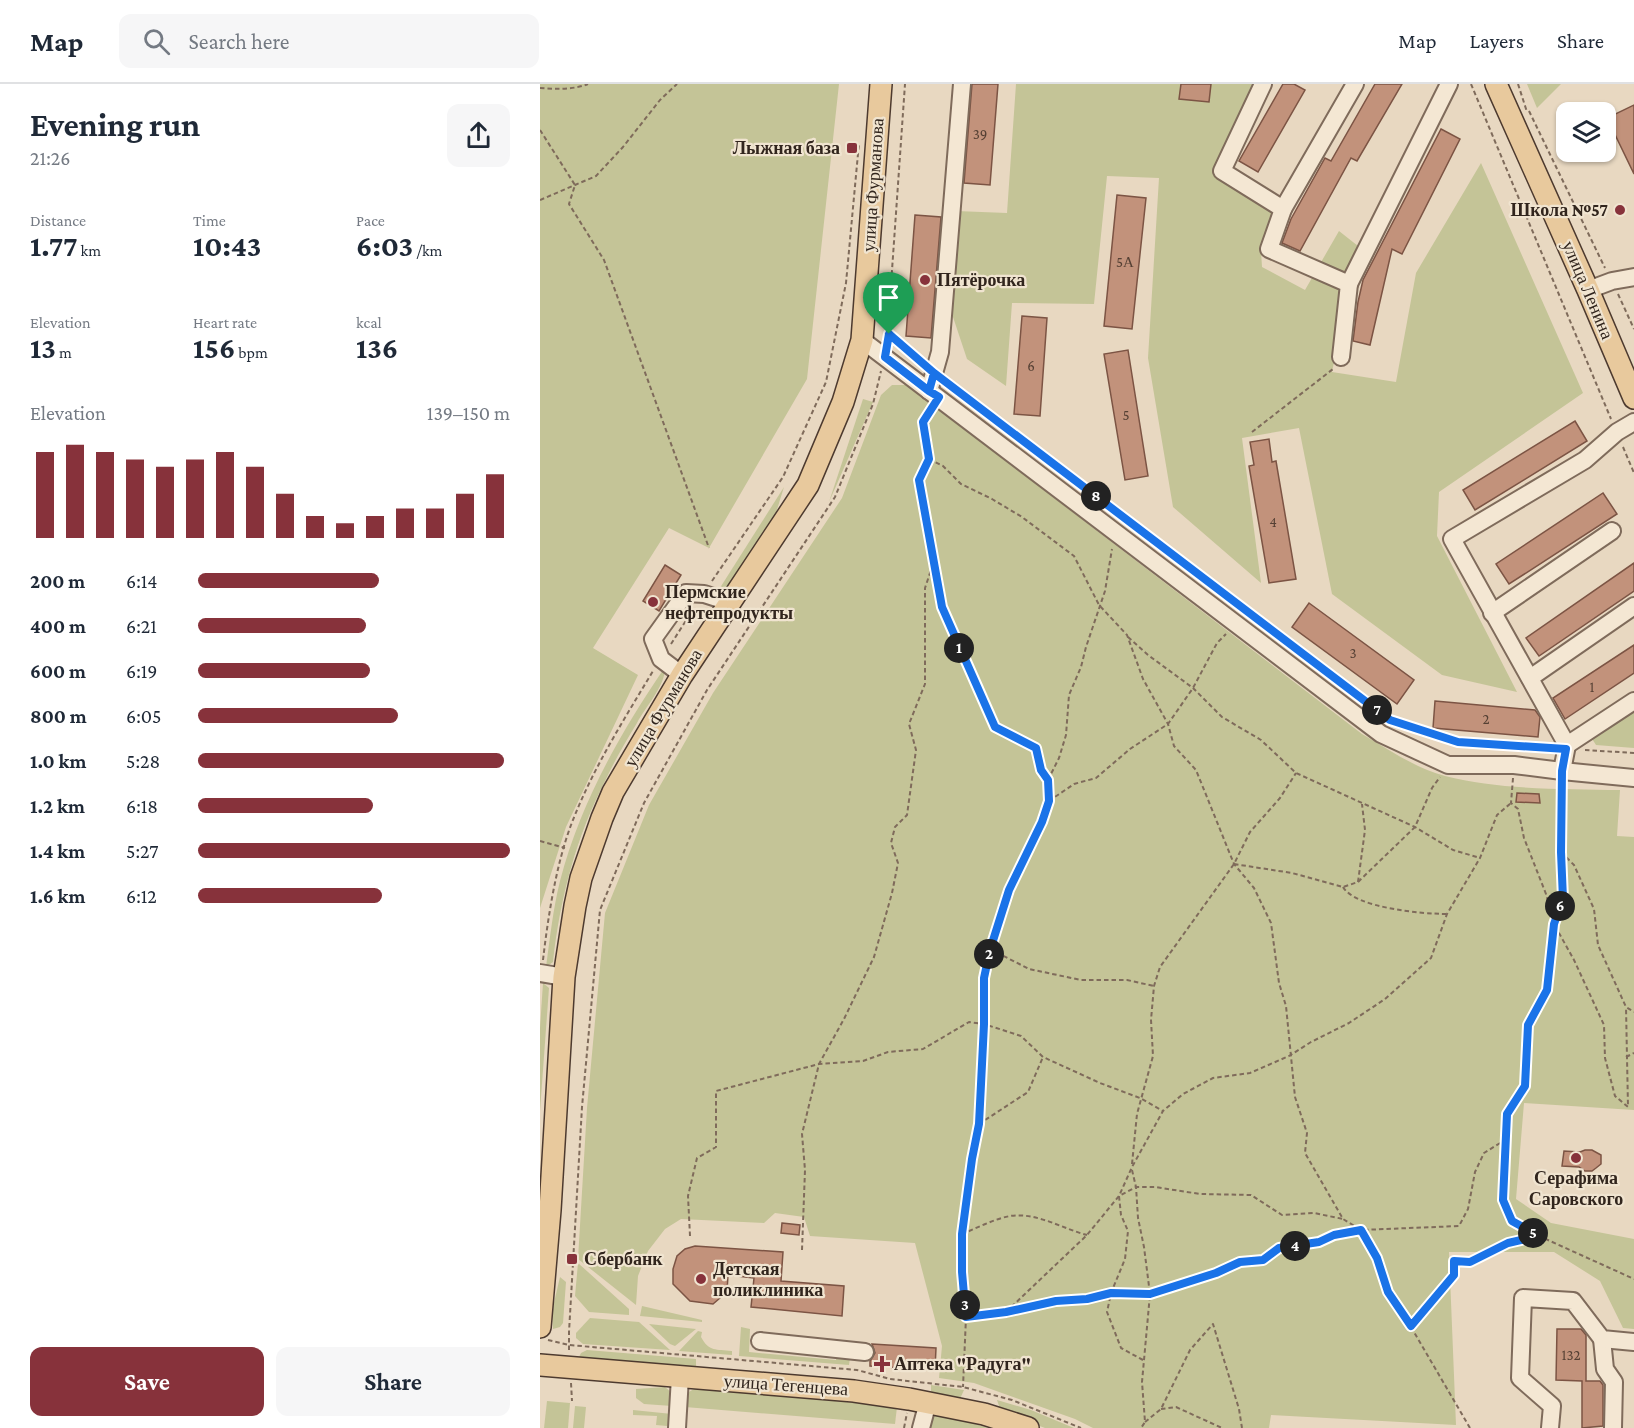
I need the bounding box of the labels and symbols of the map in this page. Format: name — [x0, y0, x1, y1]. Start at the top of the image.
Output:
street label: улица Фурманова — [858, 118, 888, 252]
house number: 39 — [973, 126, 987, 142]
place label: Лыжная база — [733, 138, 840, 158]
marker: Лыжная база — [845, 141, 859, 155]
place label: Школа №57 — [1510, 200, 1608, 220]
marker: Школа №57 — [1613, 203, 1627, 217]
street label: улица Ленина — [1558, 238, 1618, 342]
house number: 5А — [1116, 254, 1134, 270]
place label: Пятёрочка — [937, 270, 1025, 290]
pin — [863, 272, 914, 334]
marker: Пятёрочка — [918, 273, 932, 287]
house number: 6 — [1027, 358, 1035, 374]
house number: 5 — [1122, 407, 1130, 423]
pin: 8 — [1081, 481, 1111, 511]
house number: 4 — [1269, 514, 1277, 530]
place label: Пермские нефтепродукты — [665, 582, 793, 623]
marker: Пермские нефтепродукты — [646, 595, 660, 609]
pin: 1 — [944, 633, 974, 663]
street label: улица Фурманова — [620, 645, 706, 771]
house number: 3 — [1349, 645, 1357, 661]
house number: 1 — [1590, 679, 1595, 695]
pin: 7 — [1362, 695, 1392, 725]
house number: 2 — [1482, 711, 1490, 727]
pin: 6 — [1545, 891, 1575, 921]
pin: 2 — [974, 939, 1004, 969]
marker: Серафима Саровского — [1569, 1151, 1583, 1165]
place label: Серафима Саровского — [1529, 1168, 1623, 1209]
pin: 5 — [1518, 1218, 1548, 1248]
pin: 4 — [1280, 1231, 1310, 1261]
place label: Сбербанк — [584, 1249, 663, 1269]
marker: Сбербанк — [565, 1252, 579, 1266]
place label: Детская поликлиника — [713, 1259, 823, 1300]
marker: Детская поликлиника — [694, 1272, 708, 1286]
pin: 3 — [950, 1290, 980, 1320]
house number: 132 — [1561, 1347, 1581, 1363]
place label: Аптека "Радуга" — [894, 1354, 1031, 1374]
marker: Аптека "Радуга" — [875, 1357, 889, 1371]
street label: улица Тегенцева — [723, 1371, 849, 1399]

